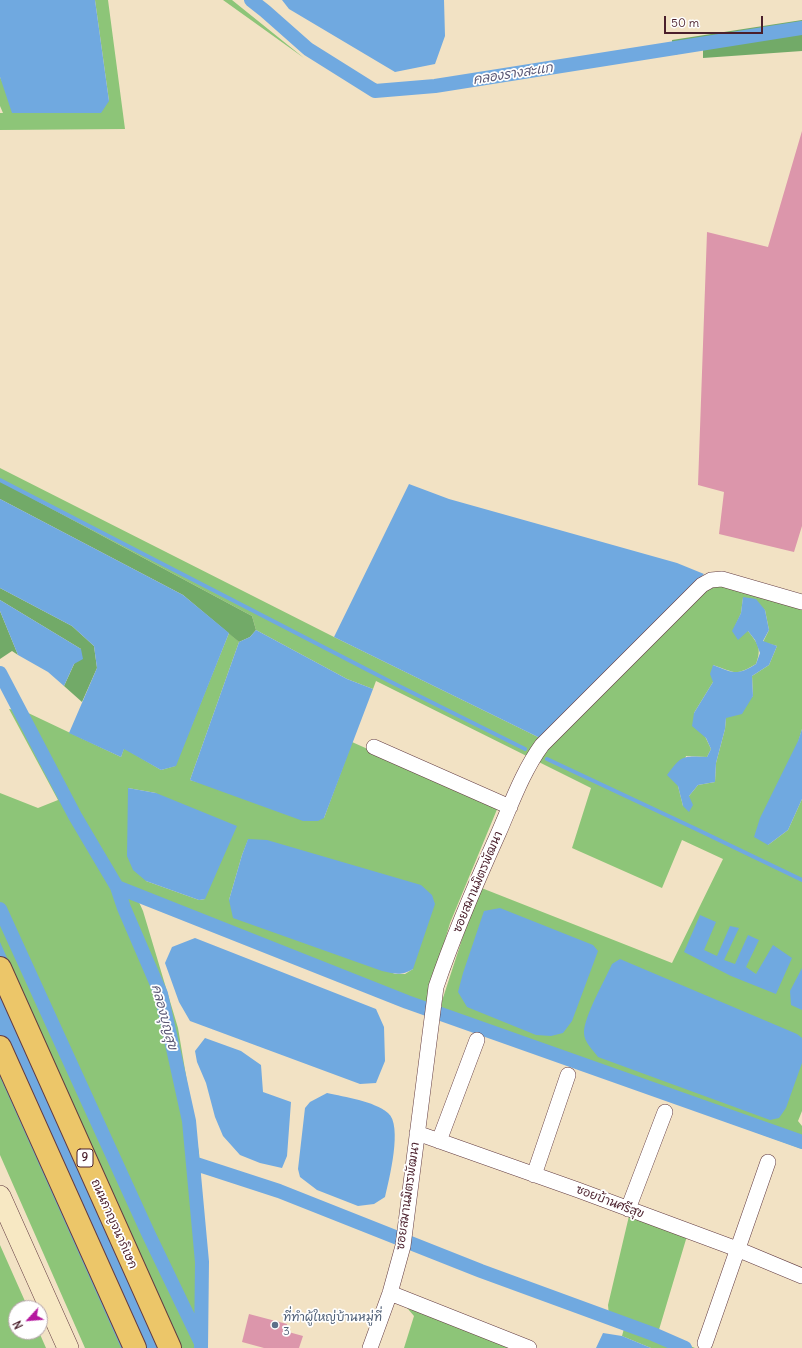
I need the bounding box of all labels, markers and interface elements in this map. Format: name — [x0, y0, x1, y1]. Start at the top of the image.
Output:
scale bar — [666, 8, 765, 34]
text: 50 m — [671, 15, 699, 30]
water label: คลองรางสะแก — [472, 60, 554, 88]
street label: ซอยสมานมิตรพัฒนา — [450, 829, 506, 935]
water label: คลองบุญสุข — [148, 983, 180, 1051]
street label: ซอยสมานมิตรพัฒนา — [393, 1141, 423, 1251]
road number: 9 — [77, 1149, 93, 1167]
street label: ถนนกาญจนาภิเษก — [88, 1177, 140, 1271]
street label: ซอยบ้านศรีสุข — [574, 1182, 646, 1222]
north arrow — [8, 1300, 48, 1340]
place label: ที่ทำผู้ใหญ่บ้านหมู่ที่ 3 — [283, 1311, 382, 1339]
text: N — [10, 1318, 26, 1331]
marker: ที่ทำผู้ใหญ่บ้านหมู่ที่ 3 — [270, 1320, 280, 1330]

